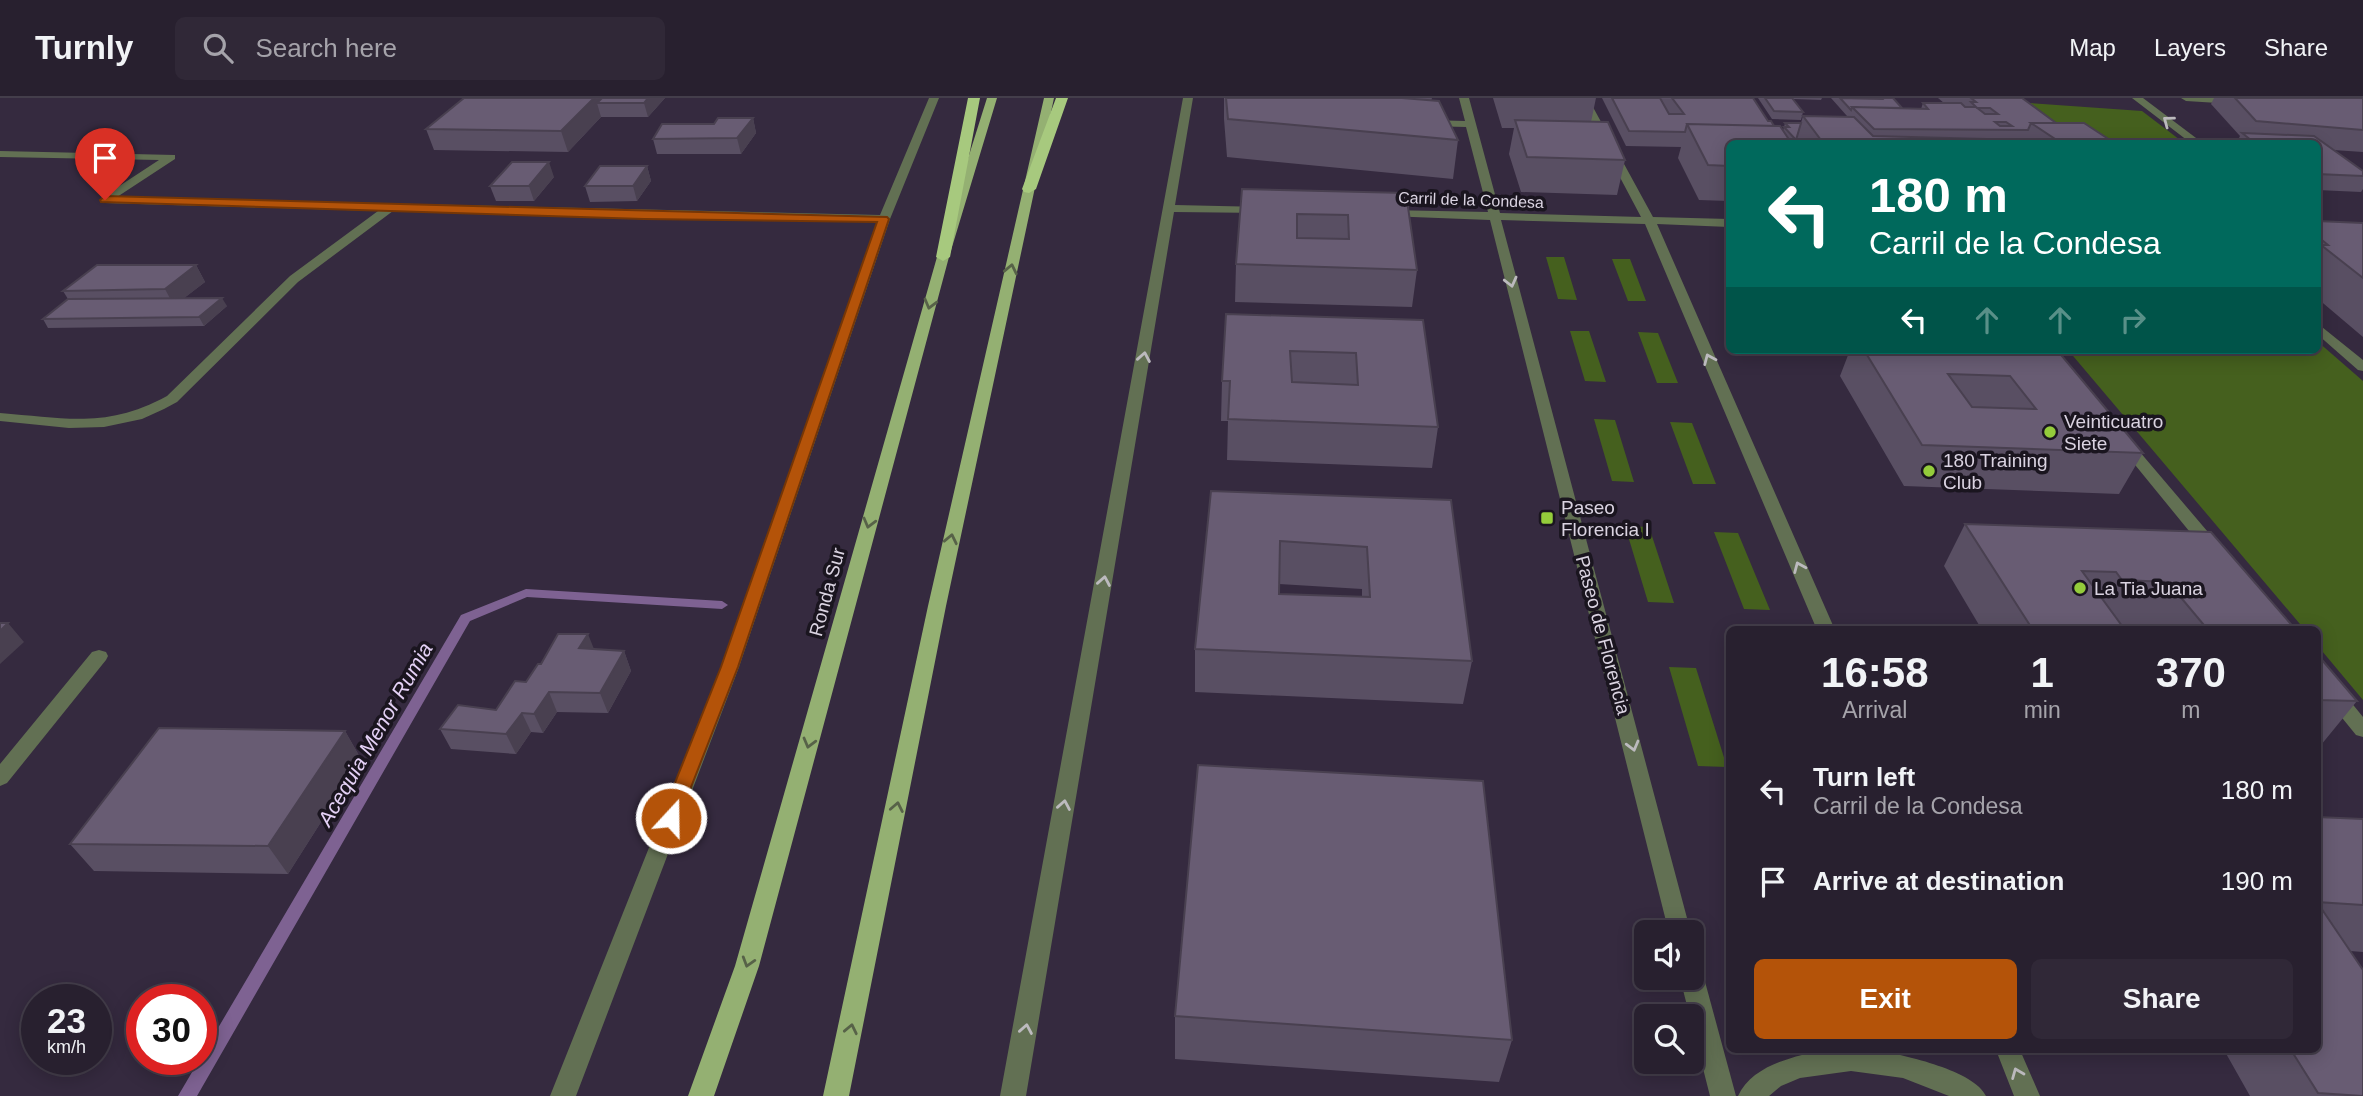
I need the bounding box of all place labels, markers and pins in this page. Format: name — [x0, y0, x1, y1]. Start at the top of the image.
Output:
pin — [75, 128, 135, 200]
place label: Veinticuatro Siete — [2064, 411, 2163, 454]
marker: Veinticuatro Siete — [2042, 424, 2058, 440]
place label: 180 Training Club — [1943, 450, 2048, 493]
marker: 180 Training Club — [1921, 463, 1937, 479]
place label: Paseo Florencia I — [1561, 497, 1650, 540]
marker: Paseo Florencia I — [1539, 510, 1555, 526]
place label: La Tia Juana — [2094, 578, 2203, 599]
marker: La Tia Juana — [2072, 580, 2088, 596]

